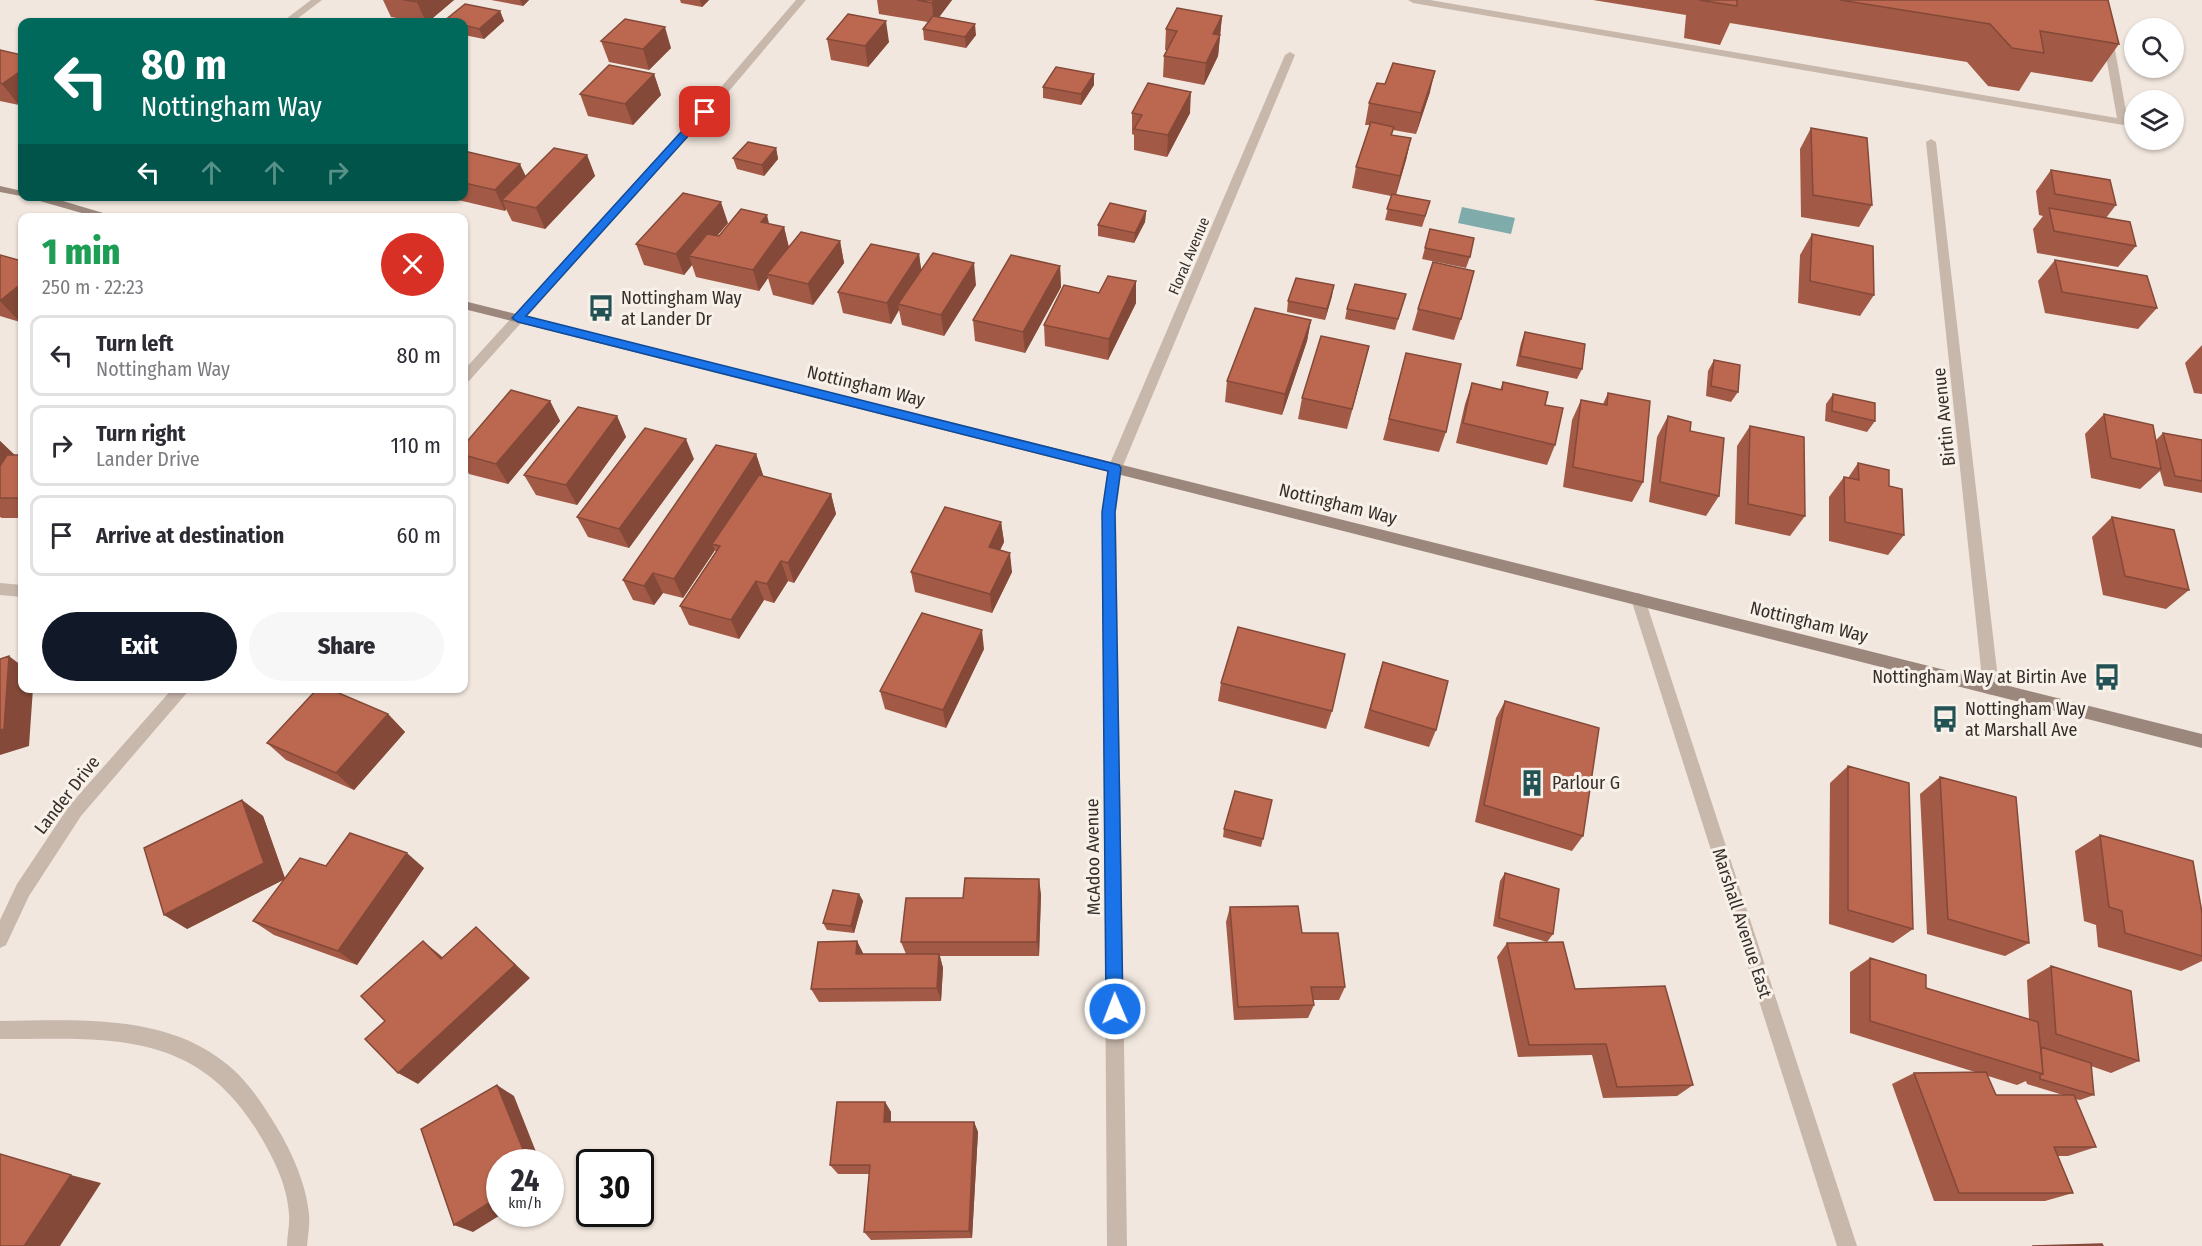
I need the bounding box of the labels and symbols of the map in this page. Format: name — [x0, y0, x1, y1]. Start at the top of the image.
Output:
pin — [679, 86, 730, 137]
street label: Floral Avenue — [1165, 214, 1213, 298]
place label: Nottingham Way at Lander Dr — [621, 287, 742, 330]
bus stop icon: Nottingham Way at Lander Dr — [586, 293, 616, 323]
street label: Nottingham Way — [805, 361, 927, 411]
street label: Birtin Avenue — [1928, 367, 1960, 467]
street label: Nottingham Way — [1277, 479, 1399, 529]
street label: Nottingham Way — [1748, 597, 1870, 647]
bus stop icon: Nottingham Way at Birtin Ave — [2092, 662, 2122, 692]
place label: Nottingham Way at Birtin Ave — [1872, 666, 2087, 688]
place label: Nottingham Way at Marshall Ave — [1965, 698, 2086, 741]
bus stop icon: Nottingham Way at Marshall Ave — [1930, 704, 1960, 734]
street label: Lander Drive — [30, 751, 104, 839]
building icon: Parlour G — [1517, 768, 1547, 798]
place label: Parlour G — [1552, 772, 1620, 794]
street label: McAdoo Avenue — [1081, 798, 1105, 916]
street label: Marshall Avenue East — [1707, 845, 1777, 1001]
position arrow — [1083, 977, 1147, 1041]
speed limit sign: 30 — [576, 1149, 654, 1227]

